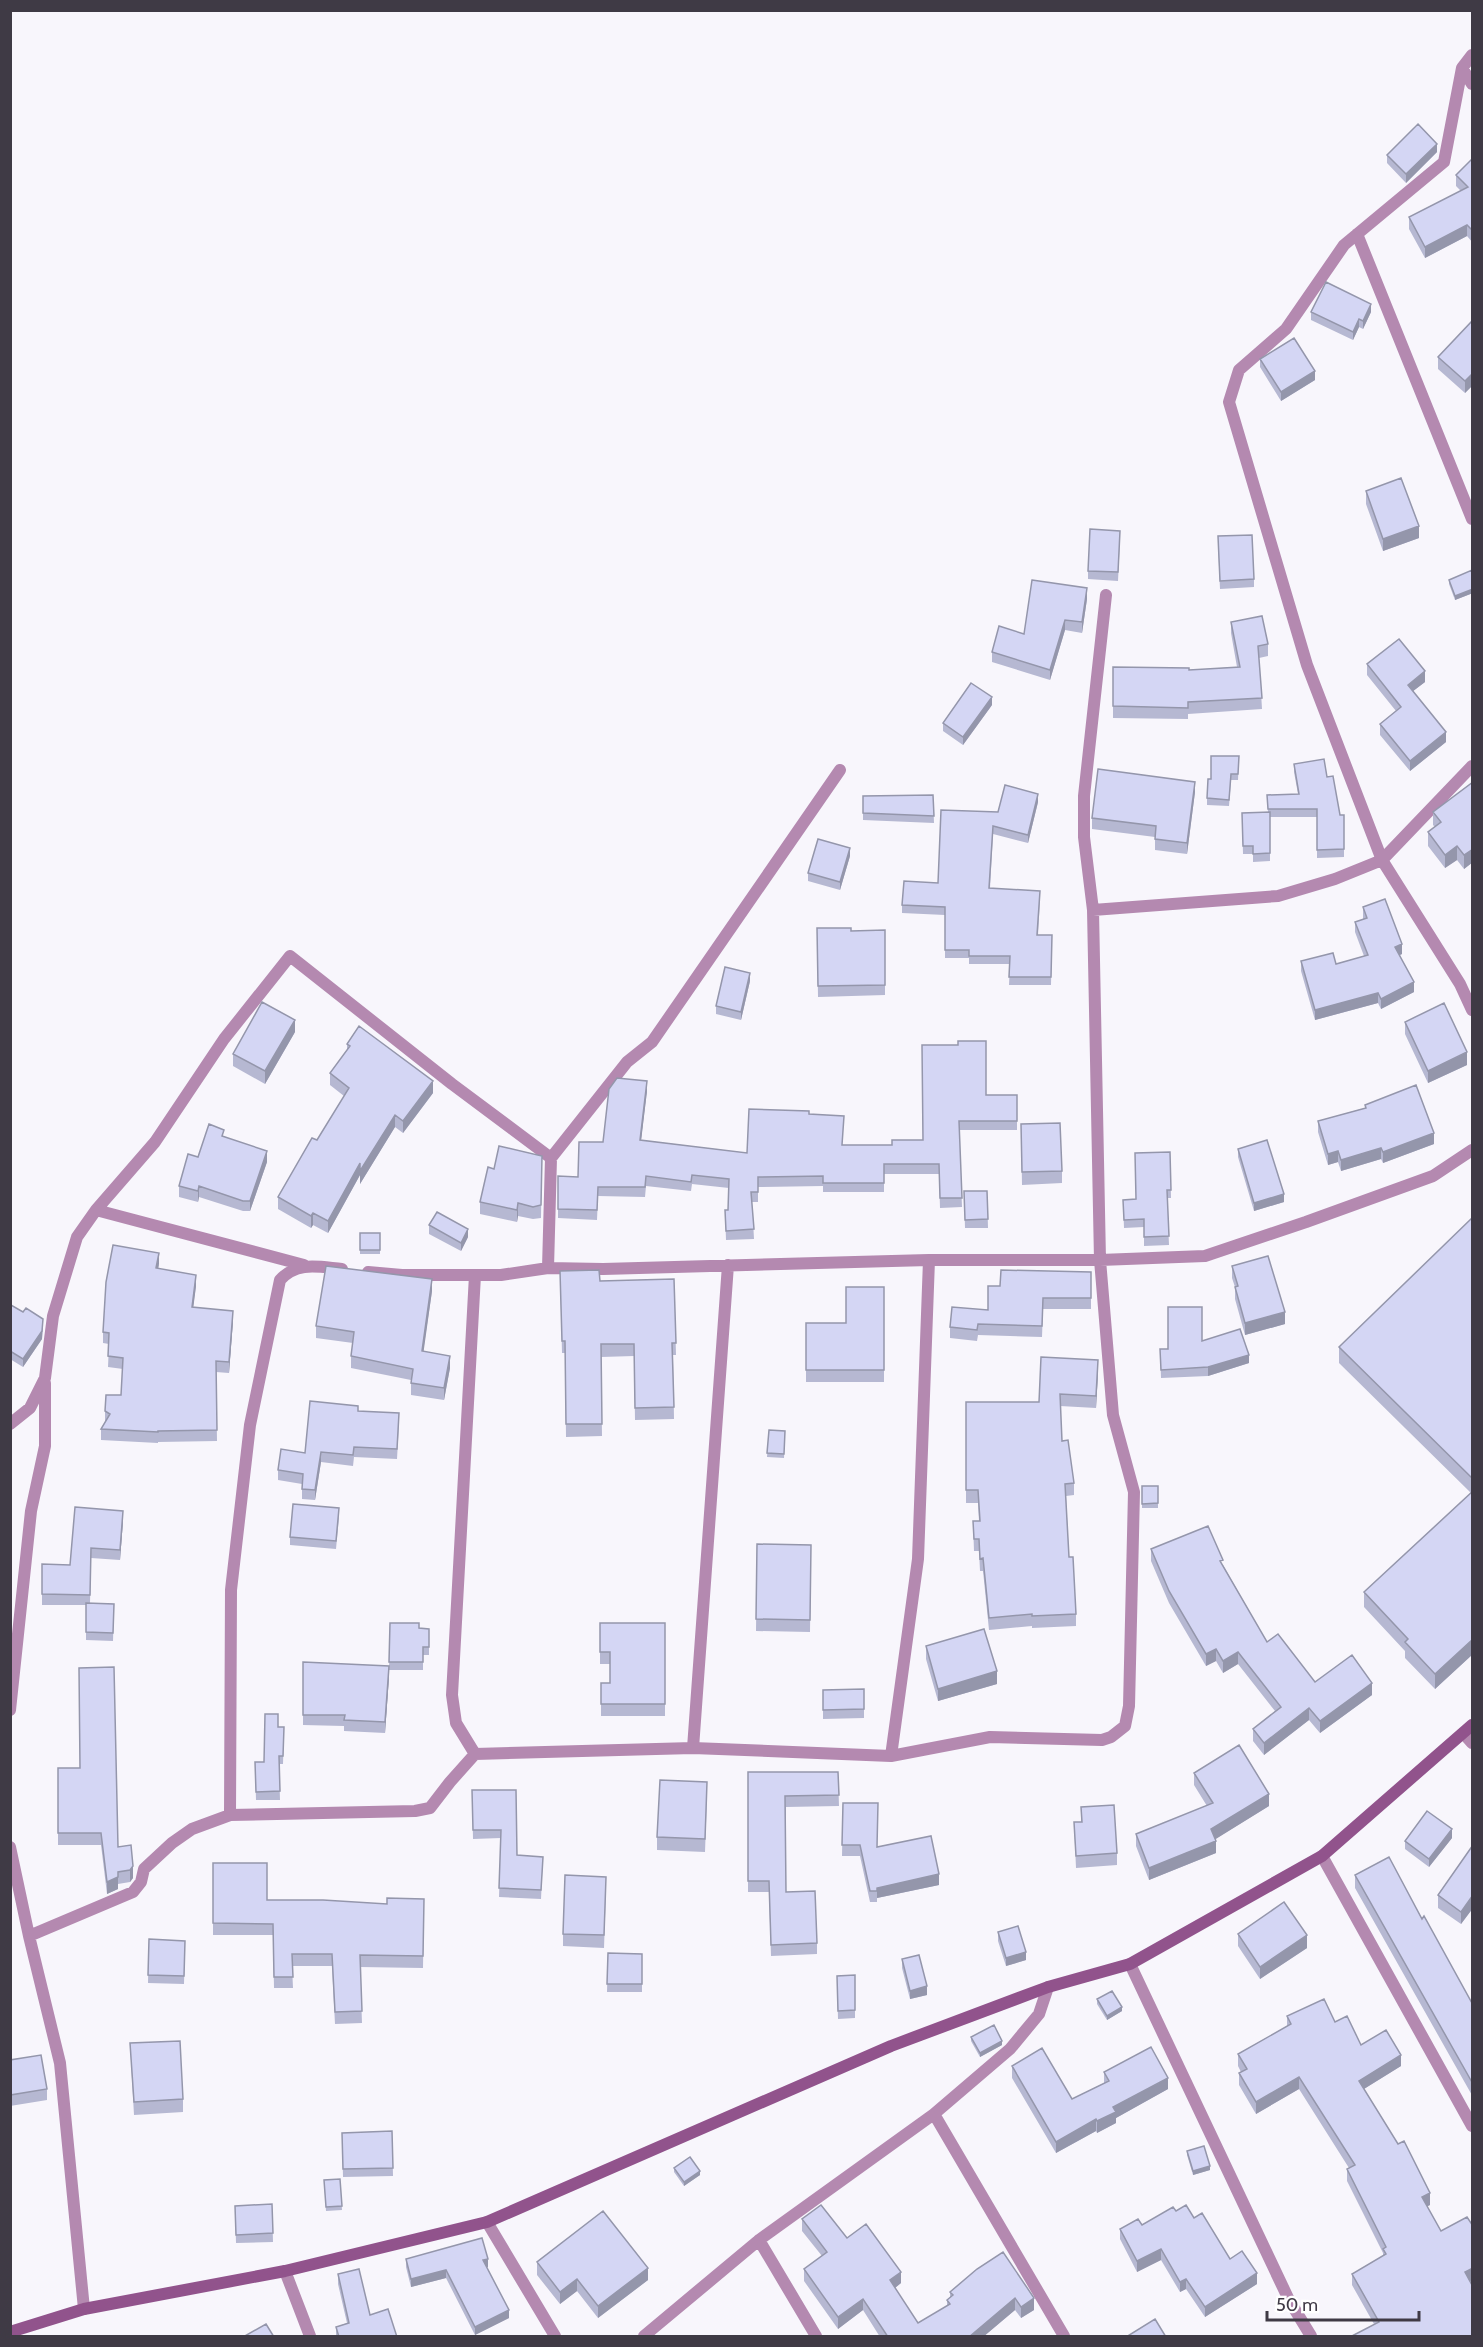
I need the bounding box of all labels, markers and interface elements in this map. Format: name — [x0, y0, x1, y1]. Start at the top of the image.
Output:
scale bar — [1267, 2284, 1418, 2322]
text: 50 m — [1276, 2294, 1318, 2316]

